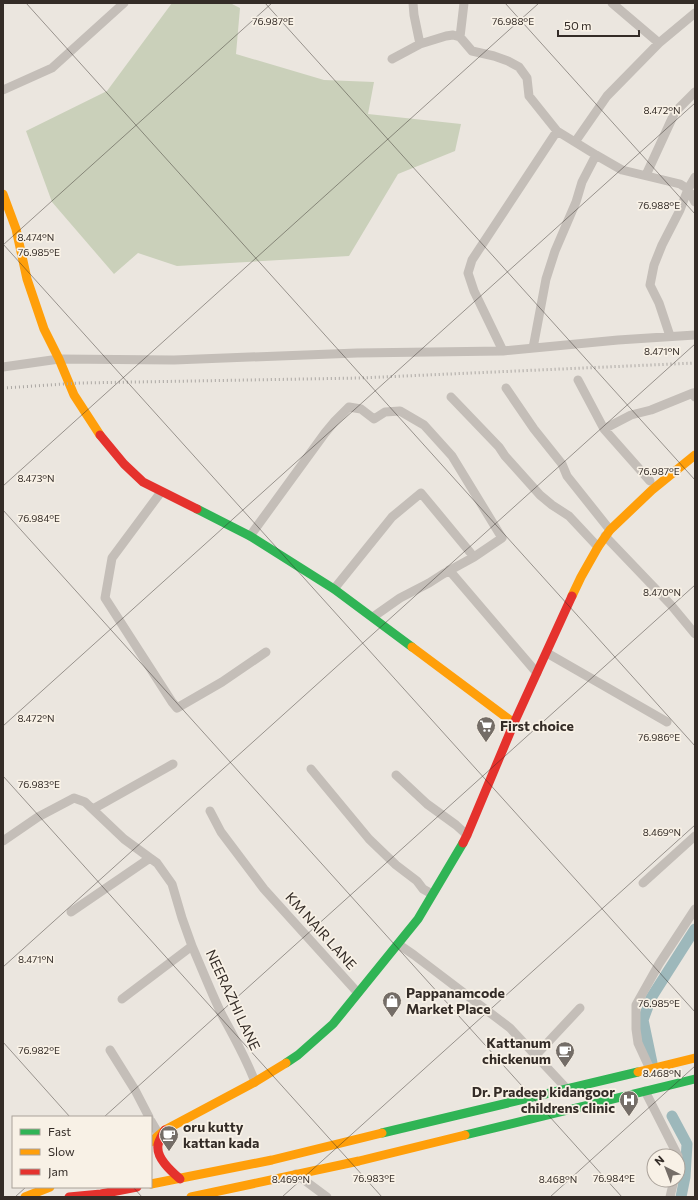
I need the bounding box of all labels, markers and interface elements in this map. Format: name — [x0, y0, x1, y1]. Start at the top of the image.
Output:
scale bar — [558, 12, 639, 38]
text: 76.987°E — [252, 15, 294, 27]
text: 76.988°E — [492, 15, 534, 27]
text: 50 m — [564, 18, 592, 32]
text: 8.472°N — [643, 104, 681, 116]
text: 76.988°E — [638, 199, 680, 211]
text: 8.474°N — [18, 231, 54, 243]
text: 76.985°E — [18, 246, 60, 258]
text: 8.471°N — [644, 345, 680, 357]
text: 76.987°E — [638, 465, 680, 477]
text: 8.473°N — [17, 472, 55, 484]
text: 76.984°E — [18, 512, 60, 524]
text: 8.470°N — [643, 586, 681, 598]
text: 8.472°N — [17, 712, 55, 724]
supermarket icon: First choice — [475, 715, 497, 743]
place label: First choice — [500, 717, 574, 734]
text: 76.986°E — [638, 731, 680, 743]
text: 76.983°E — [18, 778, 60, 790]
text: 8.469°N — [643, 826, 681, 838]
street label: KM NAIR LANE — [282, 888, 361, 973]
street label: NEERAZHI LANE — [203, 947, 264, 1053]
text: 8.471°N — [18, 953, 54, 965]
place label: Pappanamcode Market Place — [406, 984, 505, 1017]
shop icon: Pappanamcode Market Place — [381, 990, 403, 1018]
text: 76.985°E — [638, 997, 680, 1009]
place label: Kattanum chickenum — [482, 1034, 551, 1067]
cafe icon: Kattanum chickenum — [554, 1040, 576, 1068]
text: 76.982°E — [18, 1044, 60, 1056]
text: 8.468°N — [643, 1067, 681, 1079]
place label: Dr. Pradeep kidangoor childrens clinic — [472, 1083, 615, 1116]
hospital icon: Dr. Pradeep kidangoor childrens clinic — [618, 1089, 640, 1117]
legend — [12, 1116, 152, 1188]
place label: oru kutty kattan kada — [183, 1118, 259, 1151]
text: Fast — [48, 1124, 71, 1138]
cafe icon: oru kutty kattan kada — [158, 1124, 180, 1152]
text: Slow — [48, 1144, 75, 1158]
north arrow — [646, 1148, 686, 1188]
text: N — [652, 1153, 666, 1168]
text: Jam — [48, 1164, 68, 1179]
text: 76.983°E — [353, 1172, 395, 1184]
text: 76.984°E — [593, 1172, 635, 1184]
text: 8.469°N — [272, 1173, 310, 1185]
text: 8.468°N — [539, 1173, 577, 1185]

